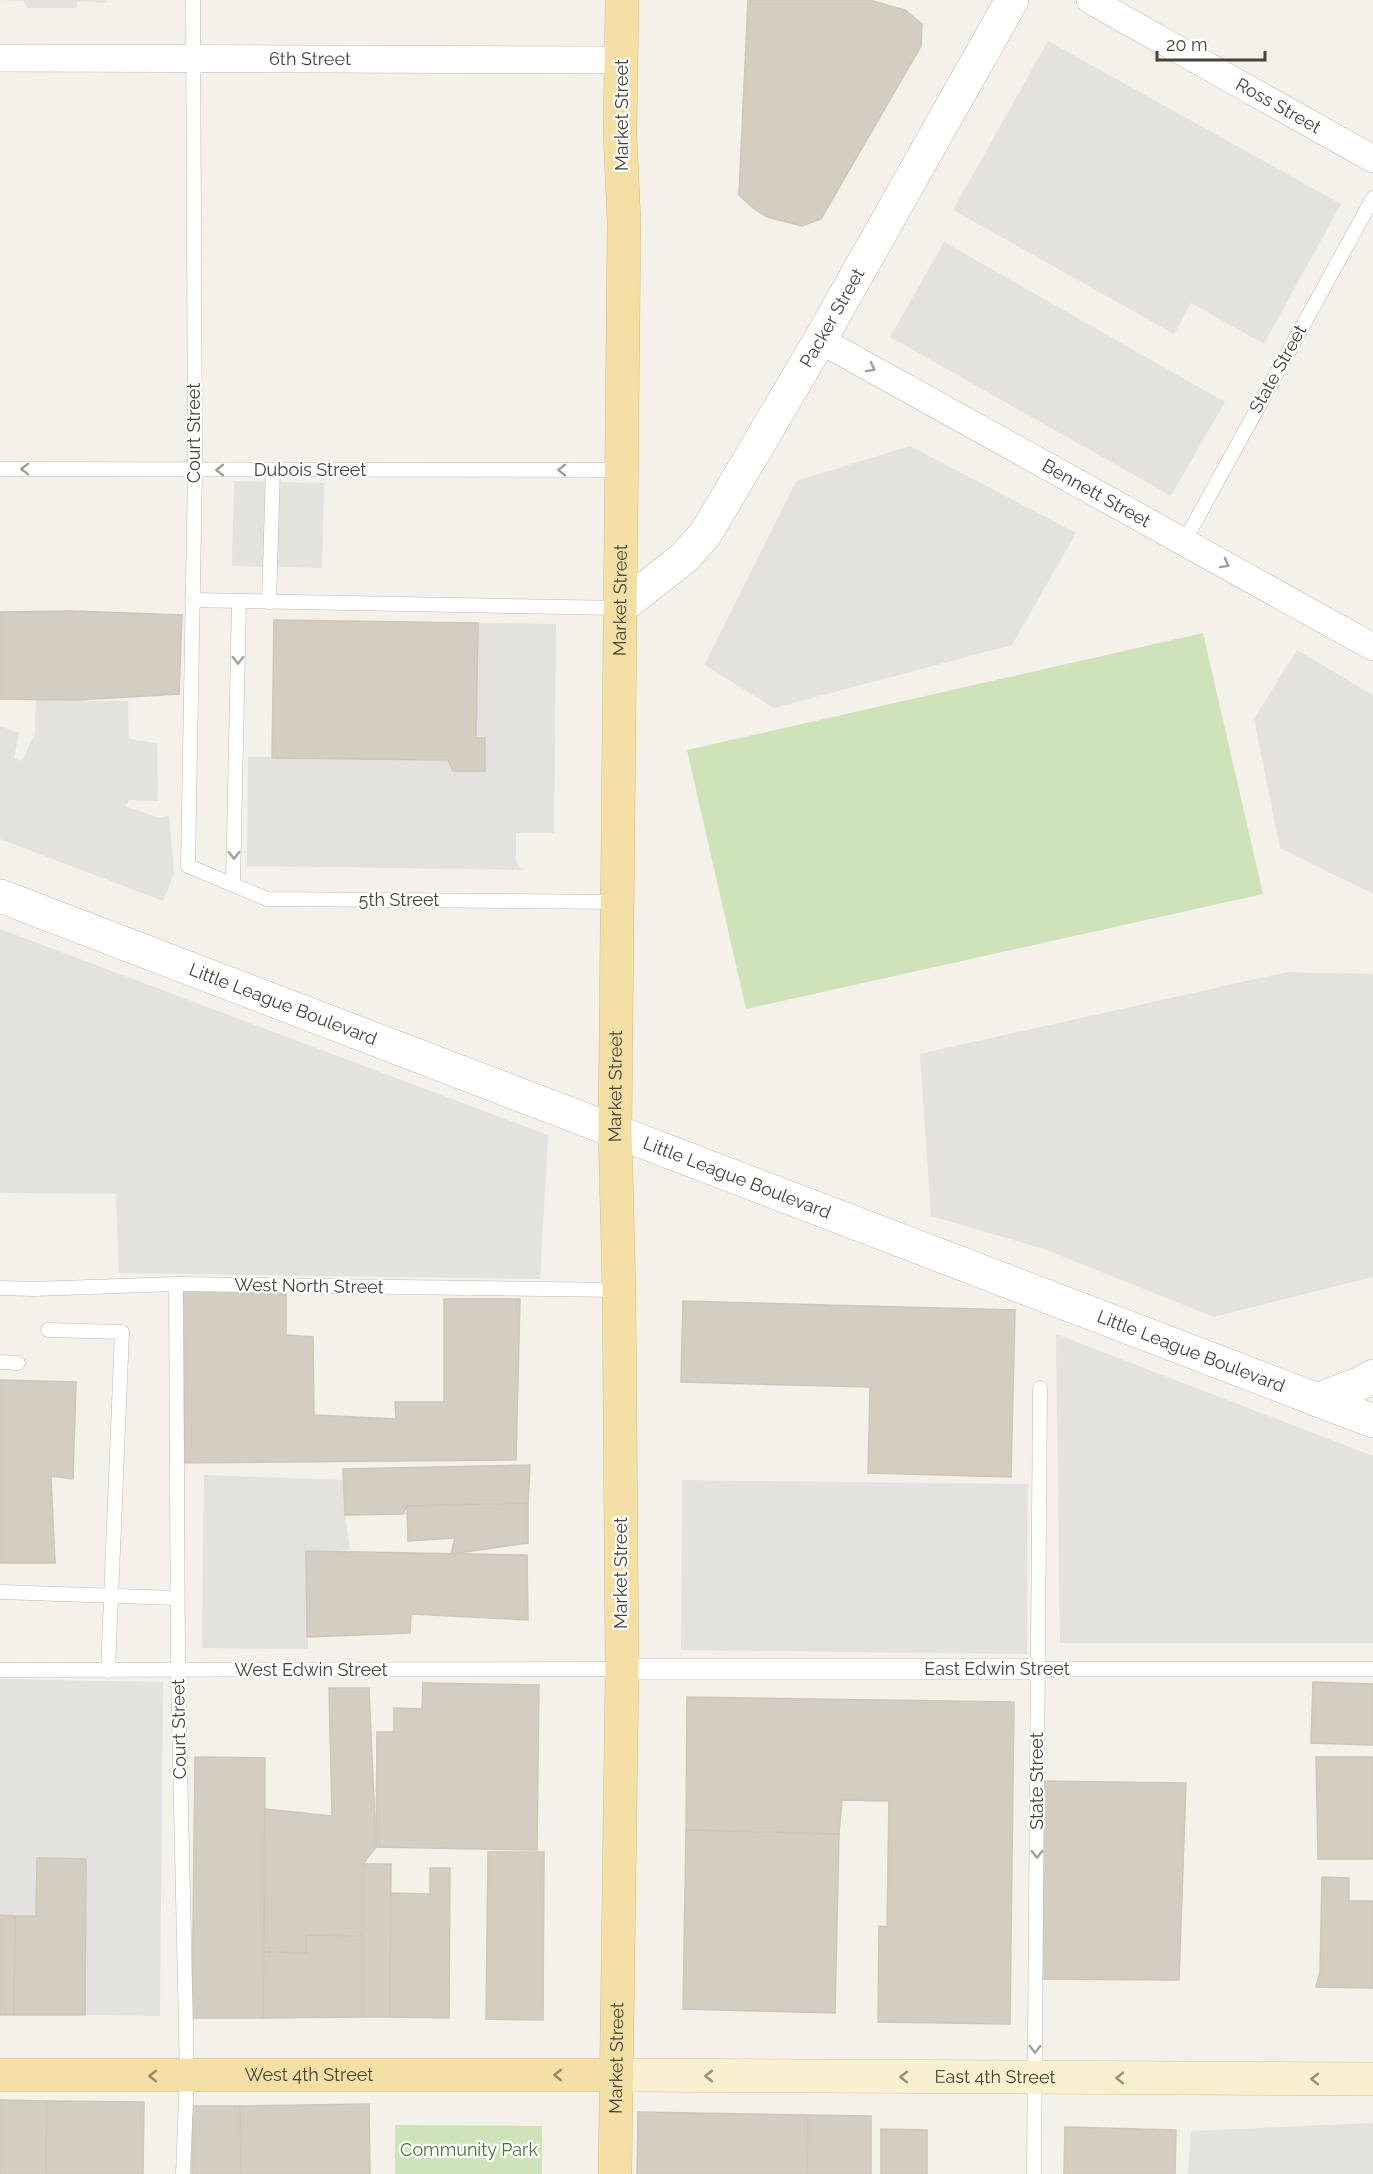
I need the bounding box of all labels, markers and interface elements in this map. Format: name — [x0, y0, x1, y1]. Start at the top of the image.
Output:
scale bar — [1157, 24, 1265, 62]
text: 20 m — [1166, 34, 1208, 55]
street label: 6th Street — [269, 48, 351, 69]
street label: Market Street — [611, 59, 632, 171]
street label: Ross Street — [1232, 73, 1325, 138]
street label: Packer Street — [795, 264, 868, 371]
street label: State Street — [1245, 321, 1310, 416]
one-way arrow — [864, 361, 875, 372]
street label: Court Street — [183, 383, 204, 483]
street label: Bennett Street — [1039, 454, 1154, 531]
street label: Dubois Street — [254, 459, 366, 480]
one-way arrow — [20, 463, 29, 475]
one-way arrow — [215, 464, 224, 476]
one-way arrow — [557, 464, 566, 476]
street label: Market Street — [609, 544, 631, 656]
one-way arrow — [1219, 557, 1229, 569]
one-way arrow — [231, 655, 244, 664]
one-way arrow — [227, 850, 240, 859]
street label: 5th Street — [359, 889, 439, 910]
street label: Little League Boulevard — [186, 958, 380, 1049]
street label: Market Street — [604, 1030, 626, 1142]
street label: Little League Boulevard — [640, 1132, 834, 1223]
street label: West North Street — [234, 1274, 384, 1297]
street label: Little League Boulevard — [1094, 1305, 1288, 1396]
street label: Market Street — [610, 1517, 631, 1629]
street label: East Edwin Street — [924, 1658, 1070, 1679]
street label: West Edwin Street — [235, 1659, 387, 1680]
street label: Court Street — [167, 1679, 190, 1779]
street label: State Street — [1026, 1732, 1047, 1830]
one-way arrow — [1031, 1849, 1043, 1858]
street label: Market Street — [605, 2002, 627, 2114]
one-way arrow — [1029, 2044, 1041, 2053]
street label: West 4th Street — [245, 2064, 373, 2085]
street label: East 4th Street — [934, 2066, 1056, 2087]
one-way arrow — [149, 2069, 158, 2082]
one-way arrow — [554, 2069, 563, 2081]
one-way arrow — [704, 2070, 713, 2082]
one-way arrow — [899, 2071, 908, 2083]
one-way arrow — [1115, 2072, 1124, 2084]
one-way arrow — [1310, 2073, 1319, 2085]
park label: Community Park — [400, 2139, 538, 2160]

